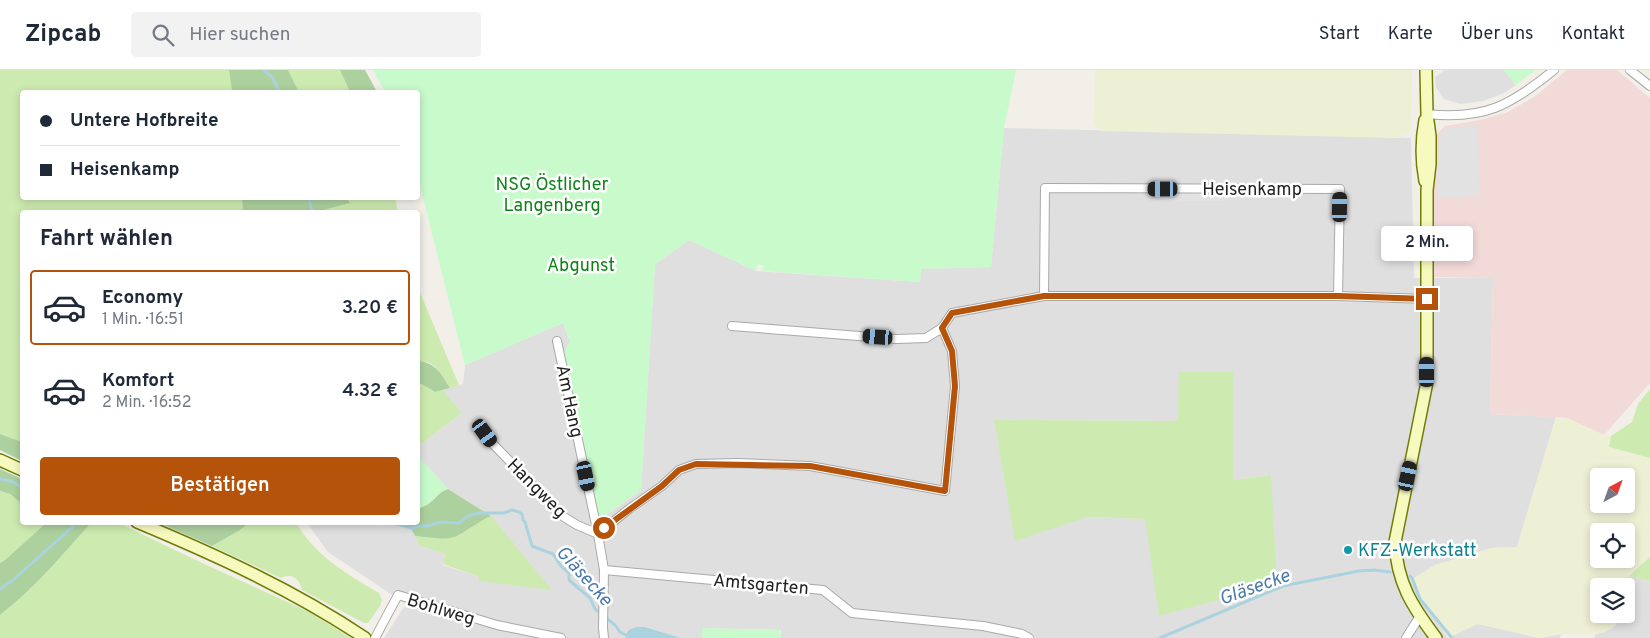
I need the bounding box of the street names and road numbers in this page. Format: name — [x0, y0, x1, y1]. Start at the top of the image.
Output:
street label: Heisenkamp — [1202, 179, 1302, 202]
street label: Am Hang — [550, 363, 587, 440]
street label: Hangweg — [501, 454, 571, 524]
street label: Amtsgarten — [712, 570, 810, 601]
street label: Bohlweg — [404, 589, 477, 632]

